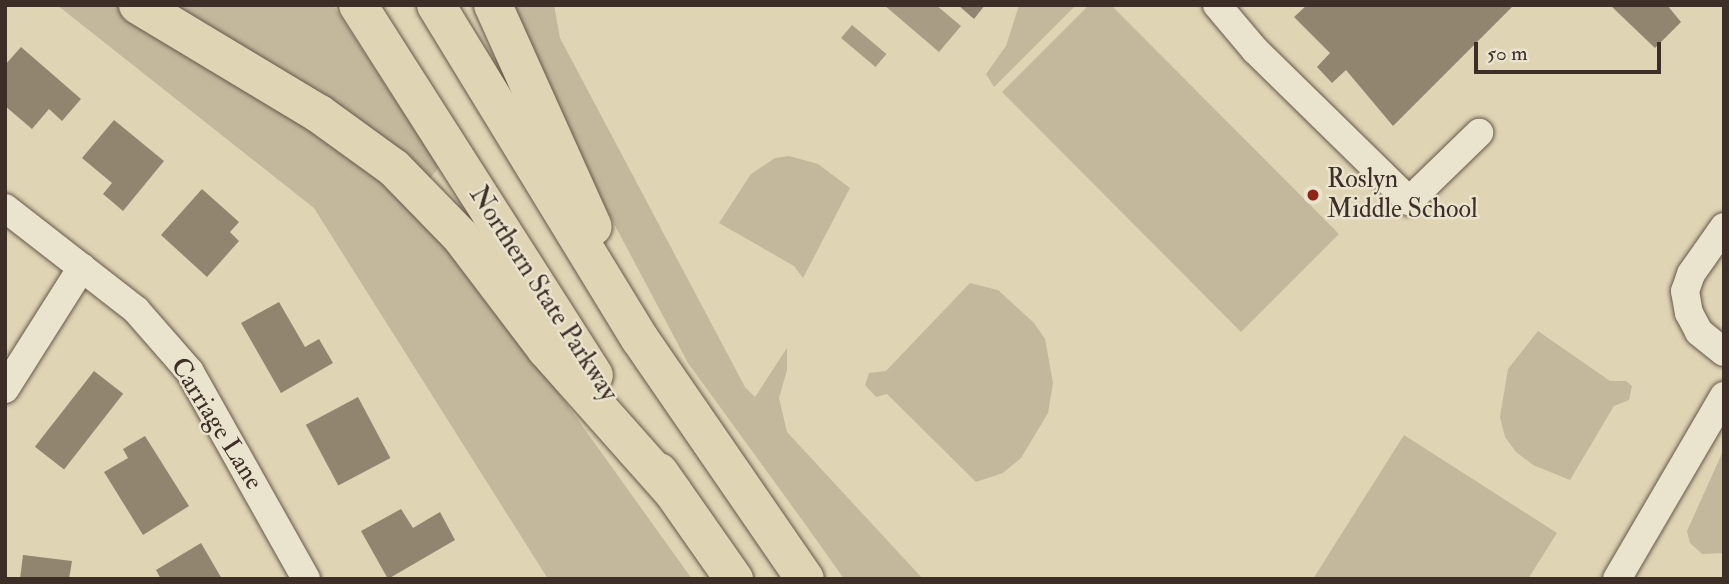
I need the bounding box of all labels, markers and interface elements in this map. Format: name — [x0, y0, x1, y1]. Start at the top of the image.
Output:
scale bar — [1477, 28, 1664, 72]
text: 50 m — [1487, 40, 1528, 67]
place label: Roslyn Middle School — [1327, 164, 1478, 226]
street label: Northern State Parkway — [462, 181, 624, 407]
marker: Roslyn Middle School — [1305, 187, 1321, 203]
street label: Carriage Lane — [163, 352, 269, 496]

